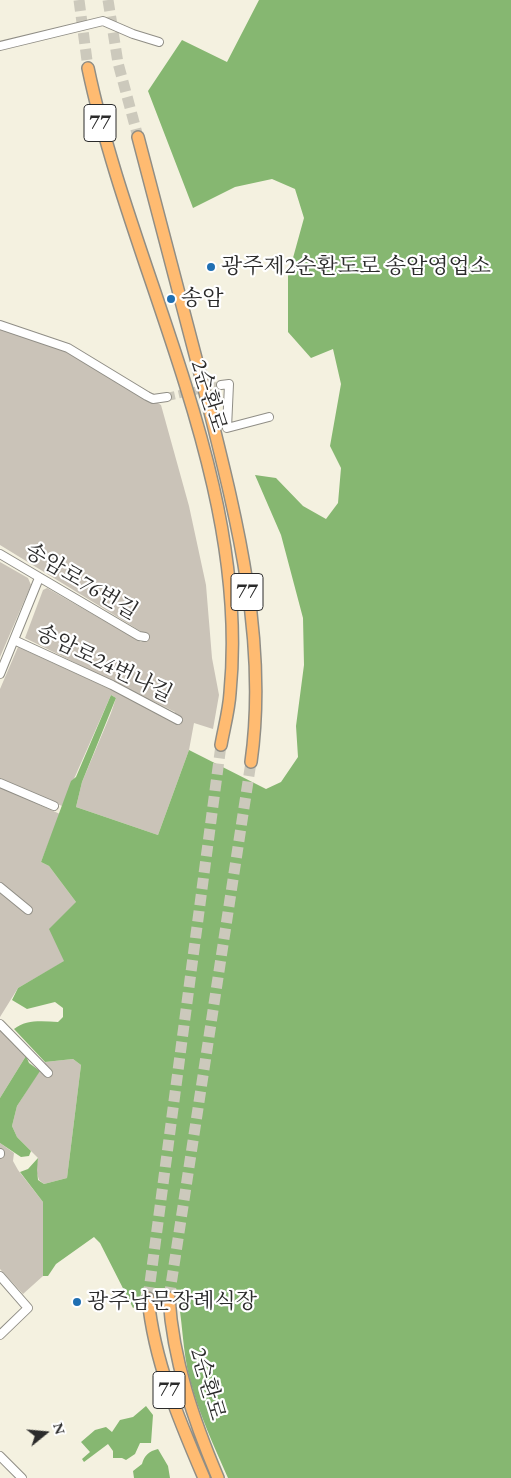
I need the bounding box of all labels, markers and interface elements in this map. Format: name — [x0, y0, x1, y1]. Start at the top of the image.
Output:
road number: 77 — [84, 105, 116, 142]
place label: 광주제2순환도로 송암영업소 — [221, 254, 491, 280]
marker: 광주제2순환도로 송암영업소 — [205, 261, 217, 273]
place label: 송암 — [181, 286, 224, 312]
marker: 송암 — [165, 293, 177, 305]
street label: 2순환로 — [185, 357, 231, 435]
street label: 송암로76번길 — [20, 538, 142, 626]
road number: 77 — [231, 574, 263, 610]
street label: 송암로24번나길 — [31, 620, 177, 708]
place label: 광주남문장례식장 — [87, 1289, 257, 1315]
marker: 광주남문장례식장 — [71, 1296, 83, 1308]
street label: 2순환로 — [184, 1345, 230, 1423]
road number: 77 — [153, 1372, 185, 1408]
north arrow — [20, 1408, 70, 1458]
text: N — [49, 1421, 70, 1437]

